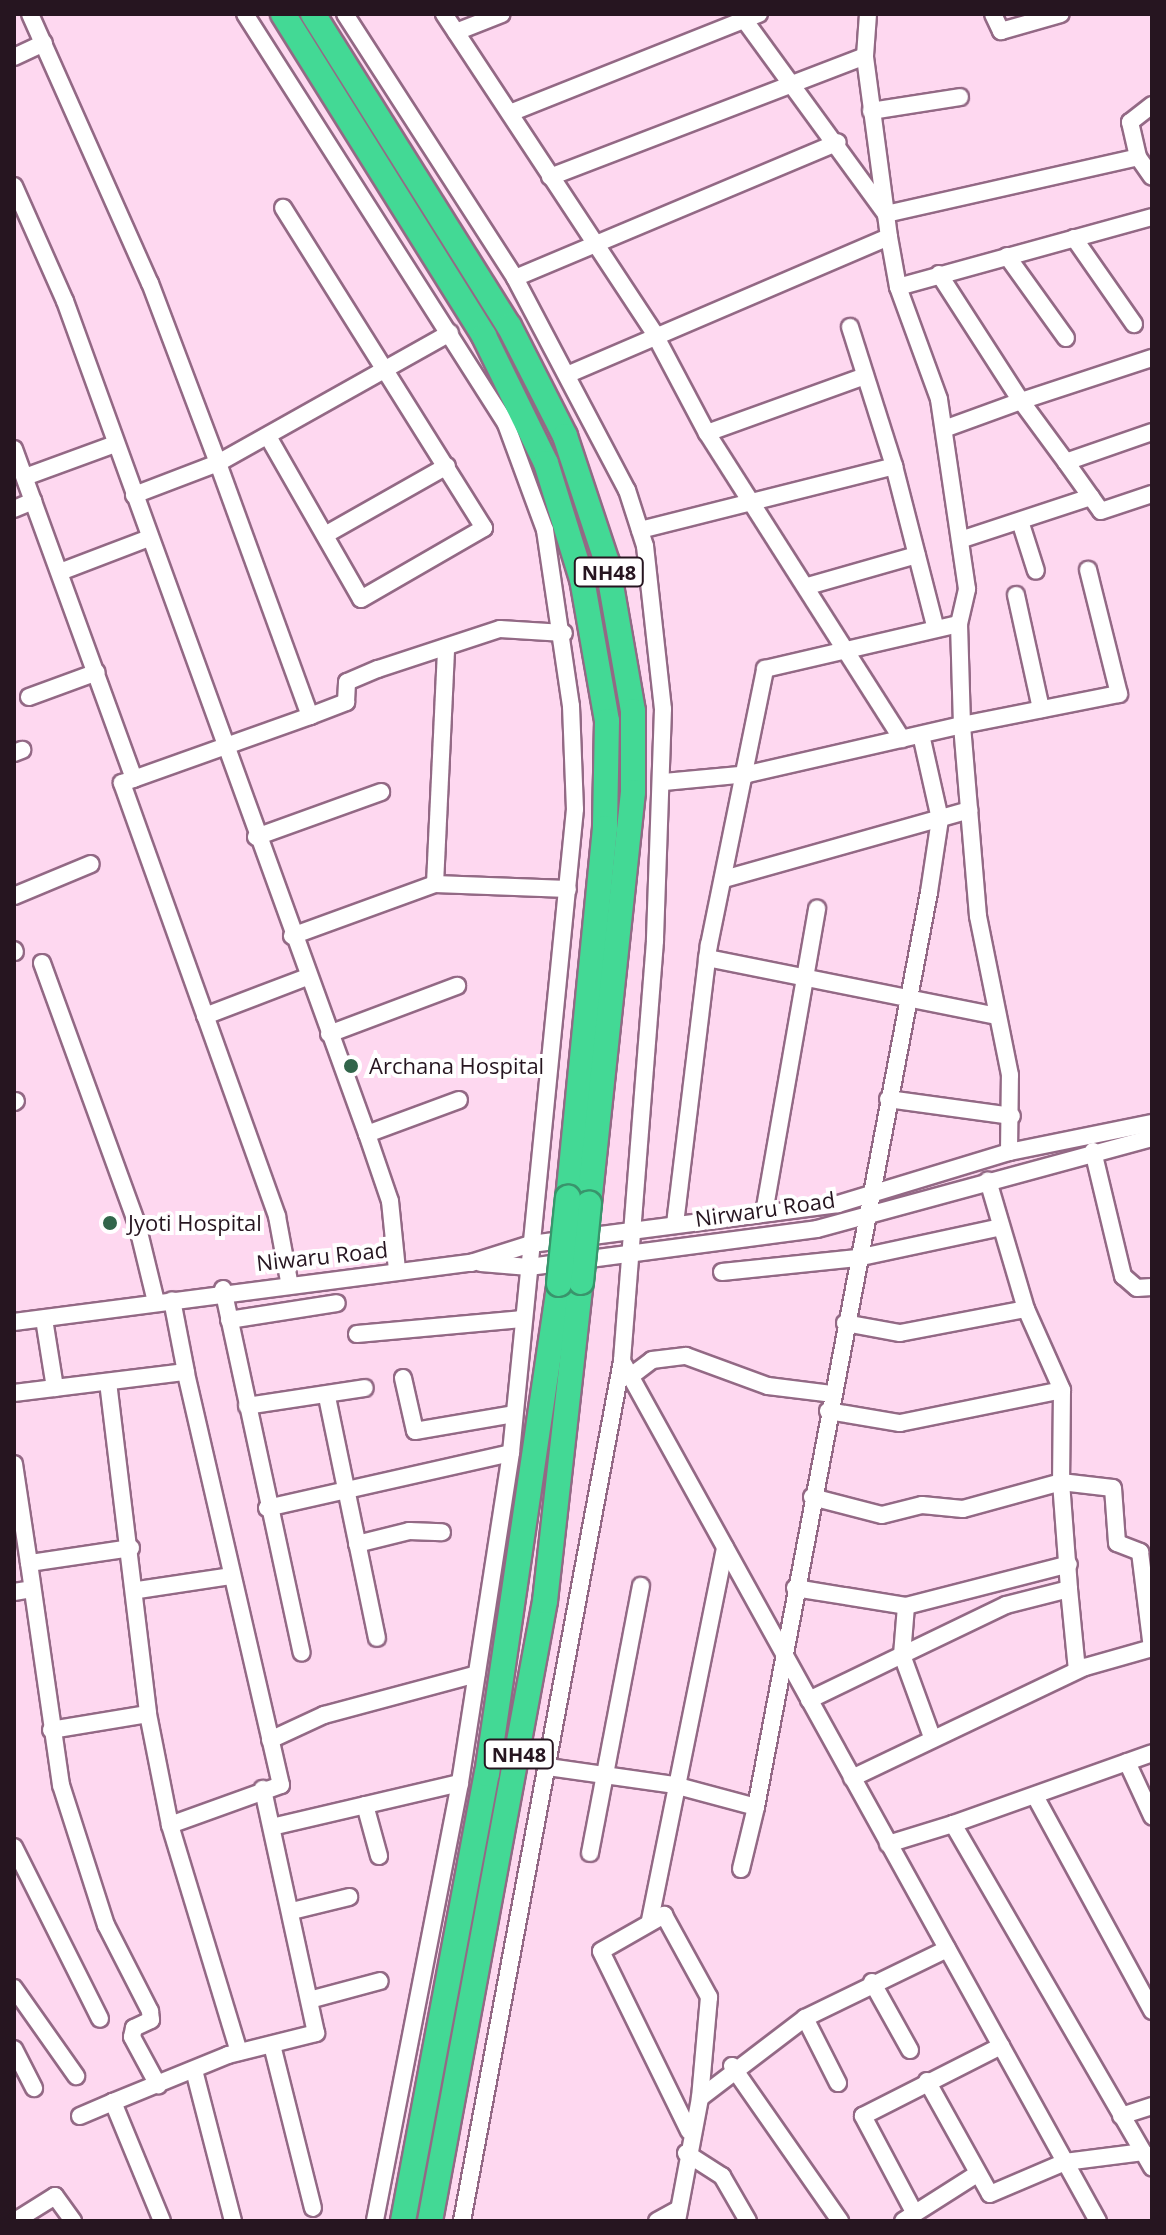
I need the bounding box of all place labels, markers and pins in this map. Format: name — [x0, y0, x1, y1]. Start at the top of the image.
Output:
place label: Archana Hospital — [369, 1053, 544, 1079]
marker: Archana Hospital — [340, 1055, 362, 1077]
place label: Jyoti Hospital — [128, 1210, 262, 1236]
marker: Jyoti Hospital — [99, 1212, 121, 1234]

